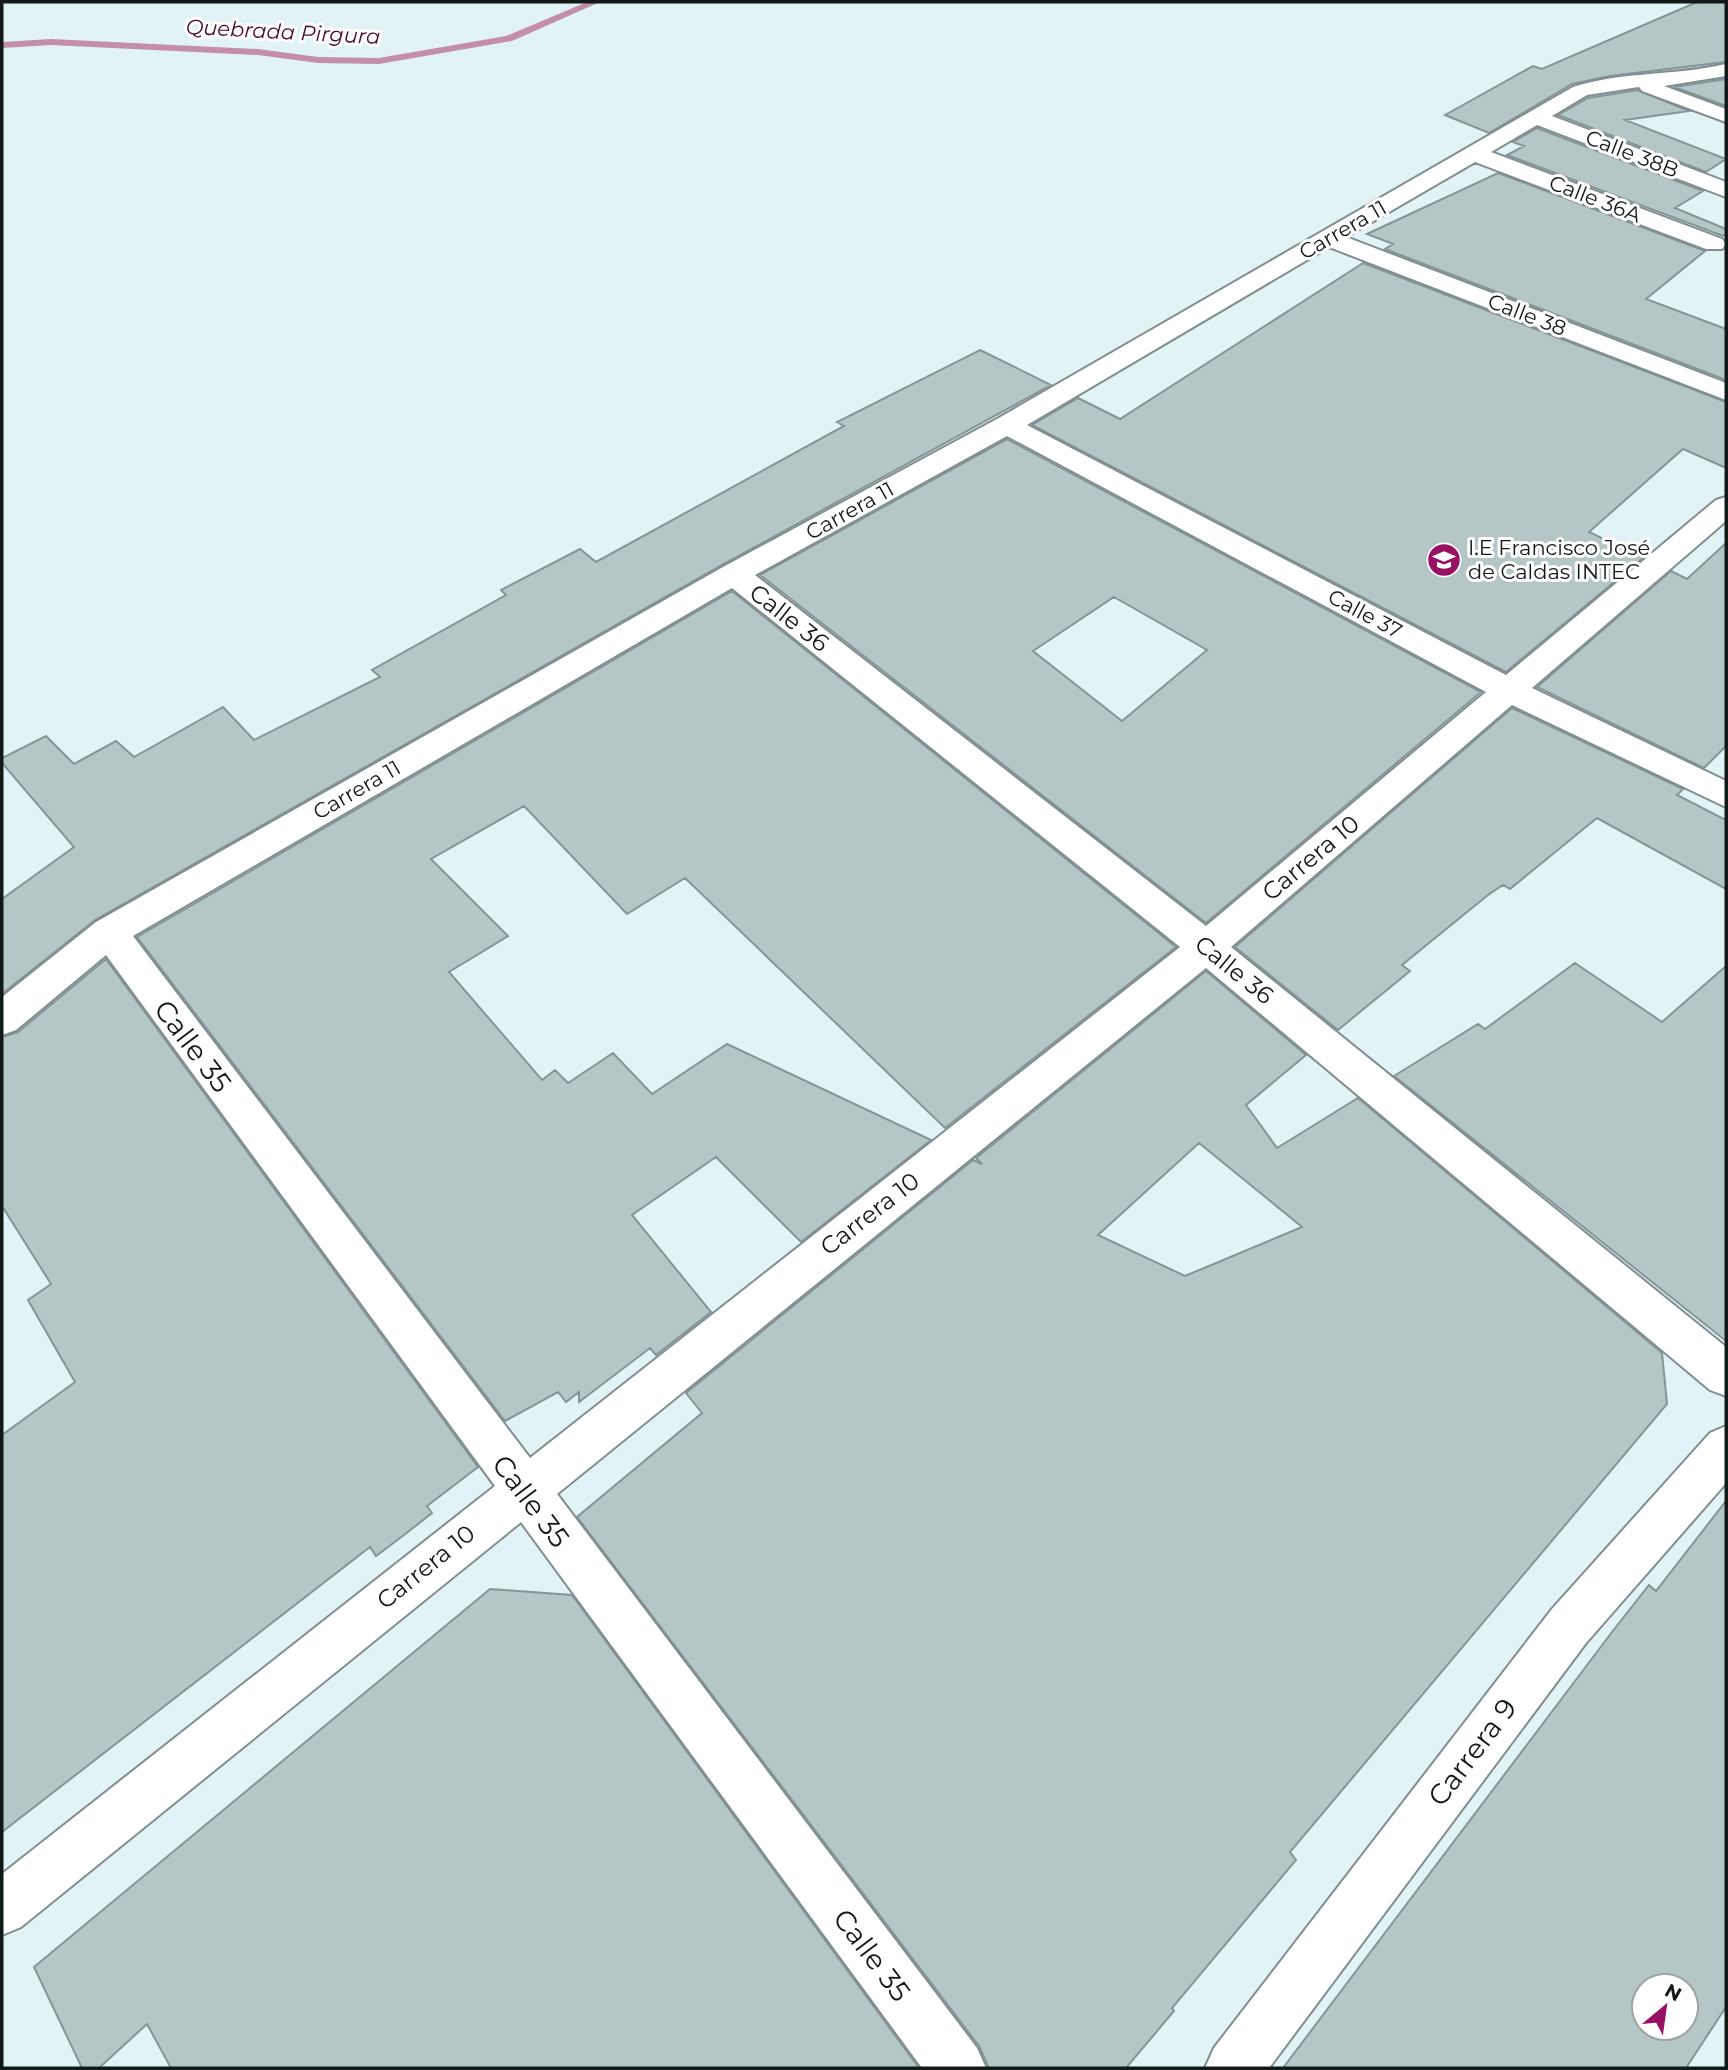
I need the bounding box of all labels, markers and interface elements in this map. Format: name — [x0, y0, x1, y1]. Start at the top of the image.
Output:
water label: Quebrada Pirgura — [185, 14, 381, 49]
street label: Calle 38B — [1582, 124, 1682, 183]
street label: Calle 36A — [1546, 170, 1646, 228]
street label: Carrera 11 — [1295, 195, 1391, 265]
street label: Calle 38 — [1484, 288, 1570, 341]
street label: Carrera 11 — [801, 476, 898, 545]
place label: I.E Francisco José de Caldas INTEC — [1468, 535, 1650, 584]
school or university icon: I.E Francisco José de Caldas INTEC — [1425, 541, 1463, 579]
street label: Calle 36 — [744, 578, 835, 658]
street label: Calle 37 — [1324, 584, 1407, 644]
street label: Carrera 11 — [309, 755, 405, 825]
street label: Carrera 10 — [1256, 809, 1365, 907]
street label: Calle 36 — [1189, 929, 1280, 1010]
street label: Calle 35 — [147, 993, 239, 1099]
street label: Carrera 10 — [814, 1166, 925, 1261]
street label: Calle 35 — [485, 1448, 577, 1554]
street label: Carrera 10 — [371, 1518, 481, 1615]
street label: Carrera 9 — [1421, 1691, 1523, 1813]
street label: Calle 35 — [826, 1902, 918, 2008]
north arrow — [1630, 1972, 1700, 2042]
text: N — [1661, 1979, 1685, 2006]

